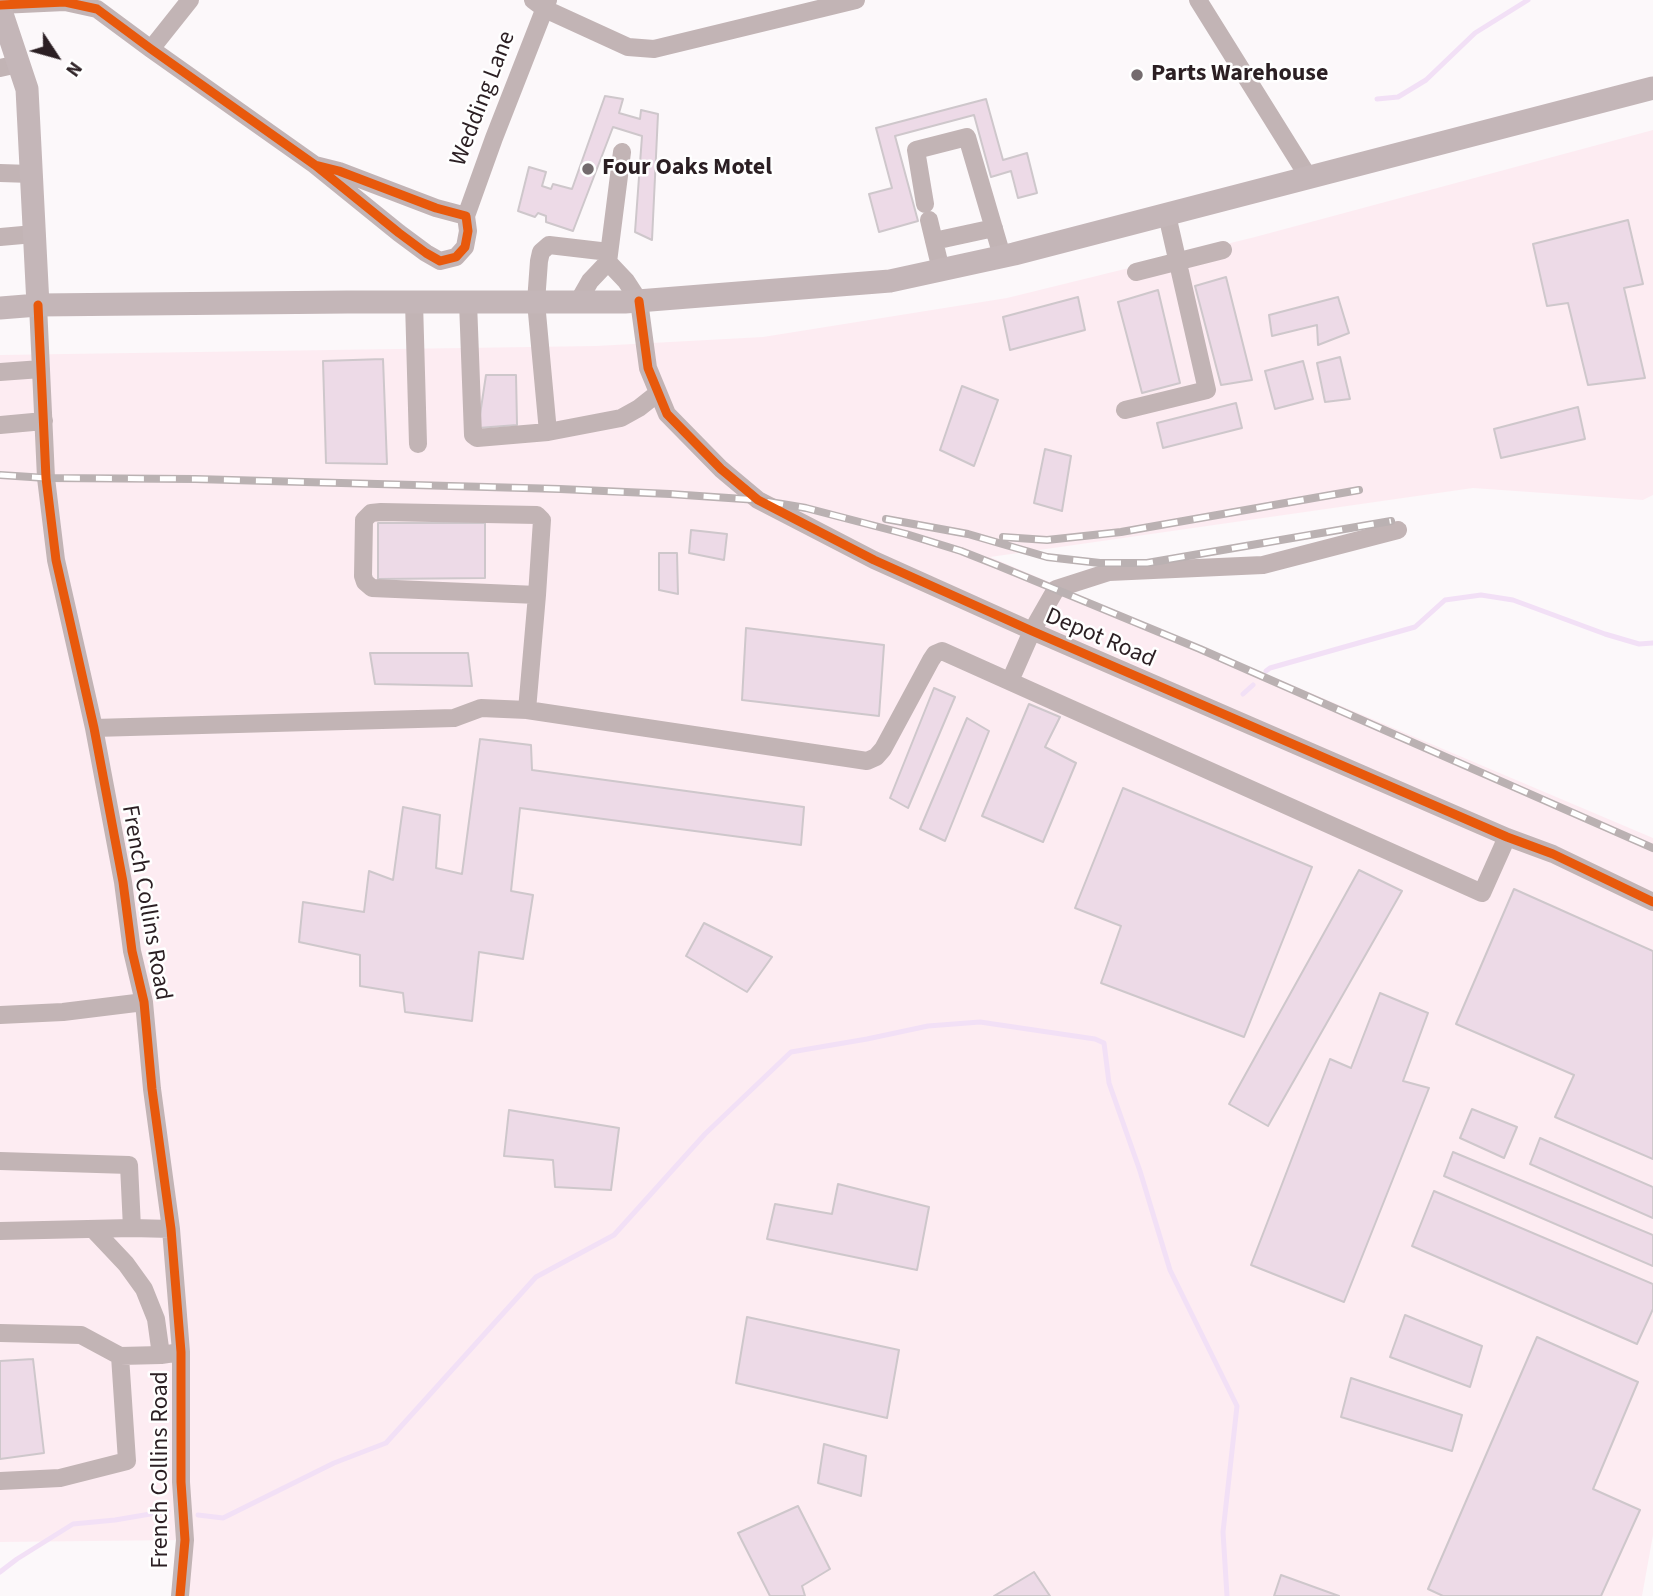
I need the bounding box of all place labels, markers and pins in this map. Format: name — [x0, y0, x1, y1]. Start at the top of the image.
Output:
place label: Parts Warehouse — [1151, 61, 1328, 89]
marker: Parts Warehouse — [1129, 67, 1145, 83]
place label: Four Oaks Motel — [602, 155, 772, 183]
marker: Four Oaks Motel — [580, 161, 596, 177]

